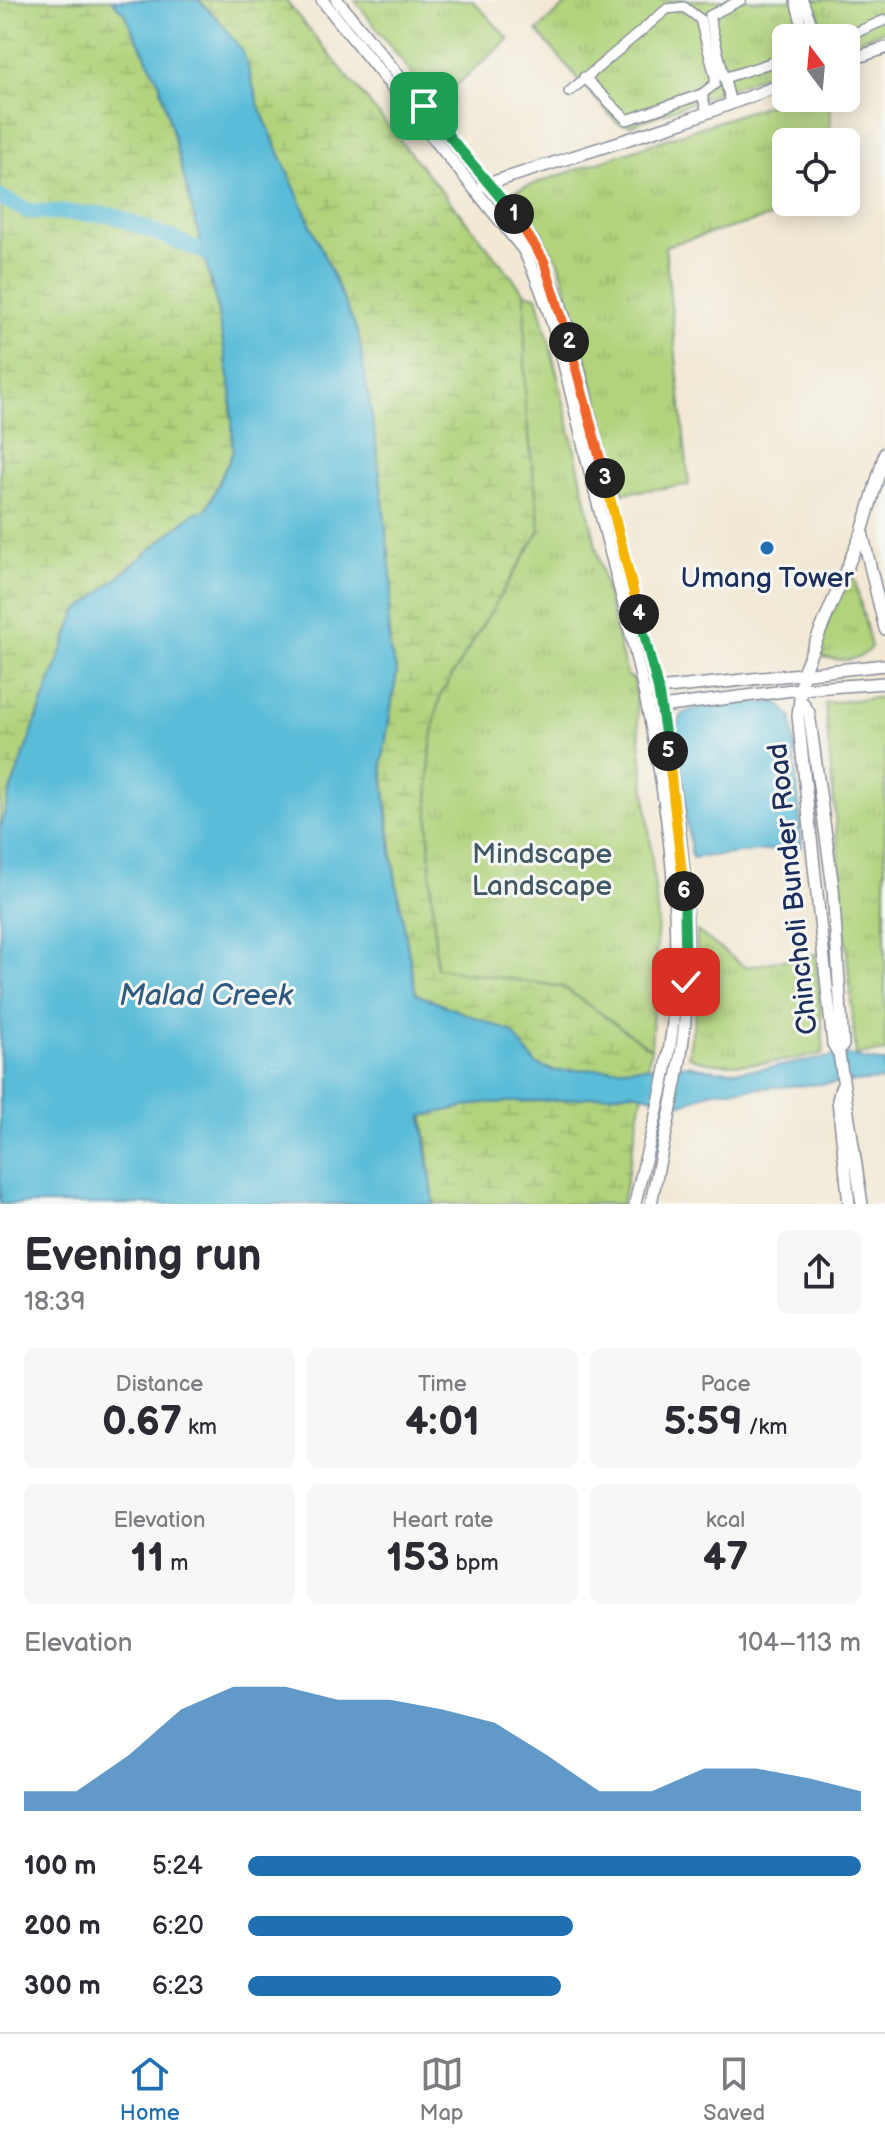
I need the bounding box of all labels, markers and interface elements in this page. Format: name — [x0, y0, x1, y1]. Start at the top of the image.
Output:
north arrow — [772, 24, 860, 112]
map controls — [772, 24, 860, 216]
pin — [390, 72, 458, 140]
icon: arrive — [402, 84, 446, 128]
button: locate — [772, 128, 860, 216]
pin: 1 — [494, 194, 534, 234]
text: 1 — [509, 200, 519, 227]
pin: 2 — [549, 322, 589, 362]
text: 2 — [562, 328, 576, 355]
pin: 3 — [585, 458, 625, 498]
text: 3 — [599, 464, 611, 491]
marker: Umang Tower — [758, 539, 776, 557]
place label: Umang Tower — [680, 562, 854, 595]
pin: 4 — [619, 594, 659, 634]
text: 4 — [633, 600, 645, 627]
pin: 5 — [648, 731, 688, 771]
text: 5 — [662, 737, 674, 764]
street label: Chincholi Bunder Road — [761, 742, 825, 1036]
park label: Mindscape Landscape — [472, 838, 612, 903]
pin: 6 — [664, 871, 704, 911]
text: 6 — [677, 877, 691, 904]
pin — [652, 948, 720, 1016]
icon: check — [664, 960, 708, 1004]
water label: Malad Creek — [119, 978, 294, 1014]
text: Evening run — [24, 1230, 261, 1283]
button: share — [777, 1230, 861, 1314]
text: 18:39 — [24, 1287, 86, 1318]
text: Distance — [116, 1371, 203, 1398]
text: Time — [418, 1371, 467, 1398]
text: Pace — [700, 1371, 751, 1398]
text: 0.67 — [102, 1398, 182, 1446]
text: 4:01 — [405, 1398, 480, 1446]
text: 5:59 — [663, 1398, 743, 1446]
text: km — [182, 1414, 217, 1441]
text: /km — [743, 1414, 788, 1441]
text: Elevation — [114, 1507, 205, 1534]
text: Heart rate — [392, 1507, 493, 1534]
text: kcal — [706, 1507, 745, 1534]
text: 11 — [131, 1534, 164, 1582]
text: 153 — [386, 1534, 450, 1582]
text: 47 — [703, 1534, 748, 1582]
text: m — [164, 1550, 188, 1577]
text: bpm — [450, 1550, 499, 1577]
text: Elevation — [24, 1628, 132, 1659]
text: 104–113 m — [738, 1628, 861, 1659]
text: 100 m — [24, 1851, 97, 1882]
text: 5:24 — [152, 1851, 203, 1882]
text: 200 m — [24, 1911, 101, 1942]
text: 6:20 — [152, 1911, 204, 1942]
text: 300 m — [24, 1971, 101, 2002]
text: 6:23 — [152, 1971, 204, 2002]
tab: Home — [120, 2052, 180, 2127]
tab: Map — [419, 2052, 464, 2127]
tab: Saved — [703, 2052, 765, 2127]

